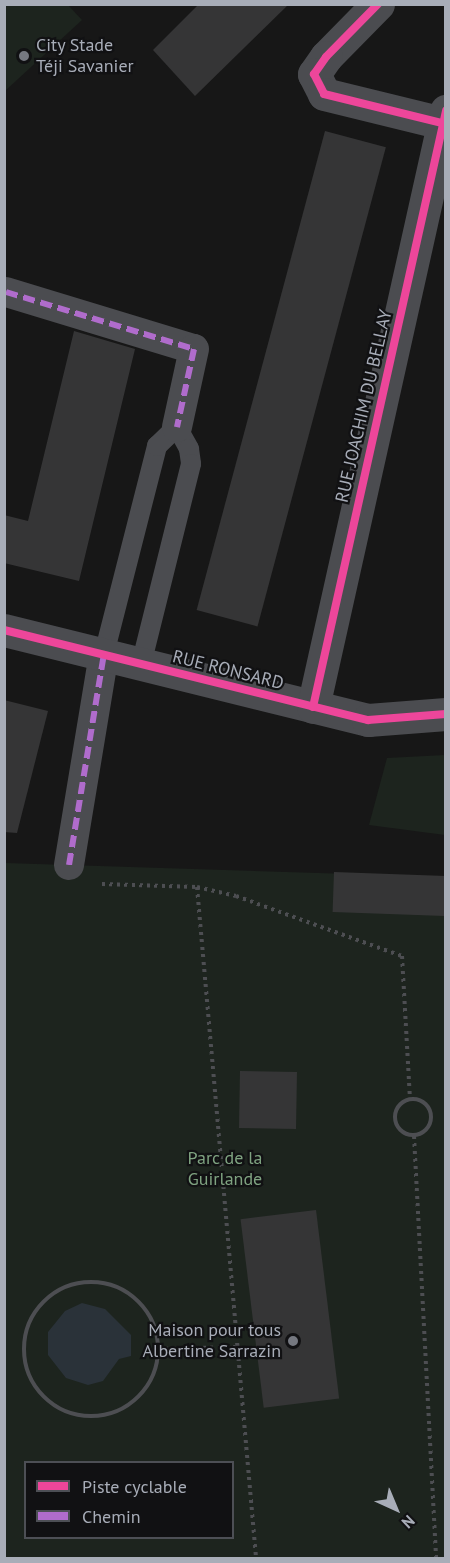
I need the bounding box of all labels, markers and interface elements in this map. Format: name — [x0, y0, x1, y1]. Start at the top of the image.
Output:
place label: City Stade Téji Savanier — [36, 35, 134, 78]
marker: City Stade Téji Savanier — [17, 49, 31, 63]
street label: RUE JOACHIM DU BELLAY — [331, 307, 397, 505]
street label: RUE RONSARD — [170, 646, 286, 694]
park label: Parc de la Guirlande — [187, 1148, 263, 1190]
place label: Maison pour tous Albertine Sarrazin — [143, 1320, 281, 1362]
marker: Maison pour tous Albertine Sarrazin — [286, 1334, 300, 1348]
legend — [24, 1461, 234, 1539]
text: Piste cyclable — [82, 1475, 187, 1498]
north arrow — [366, 1479, 426, 1539]
text: Chemin — [82, 1505, 141, 1528]
text: N — [398, 1511, 419, 1533]

